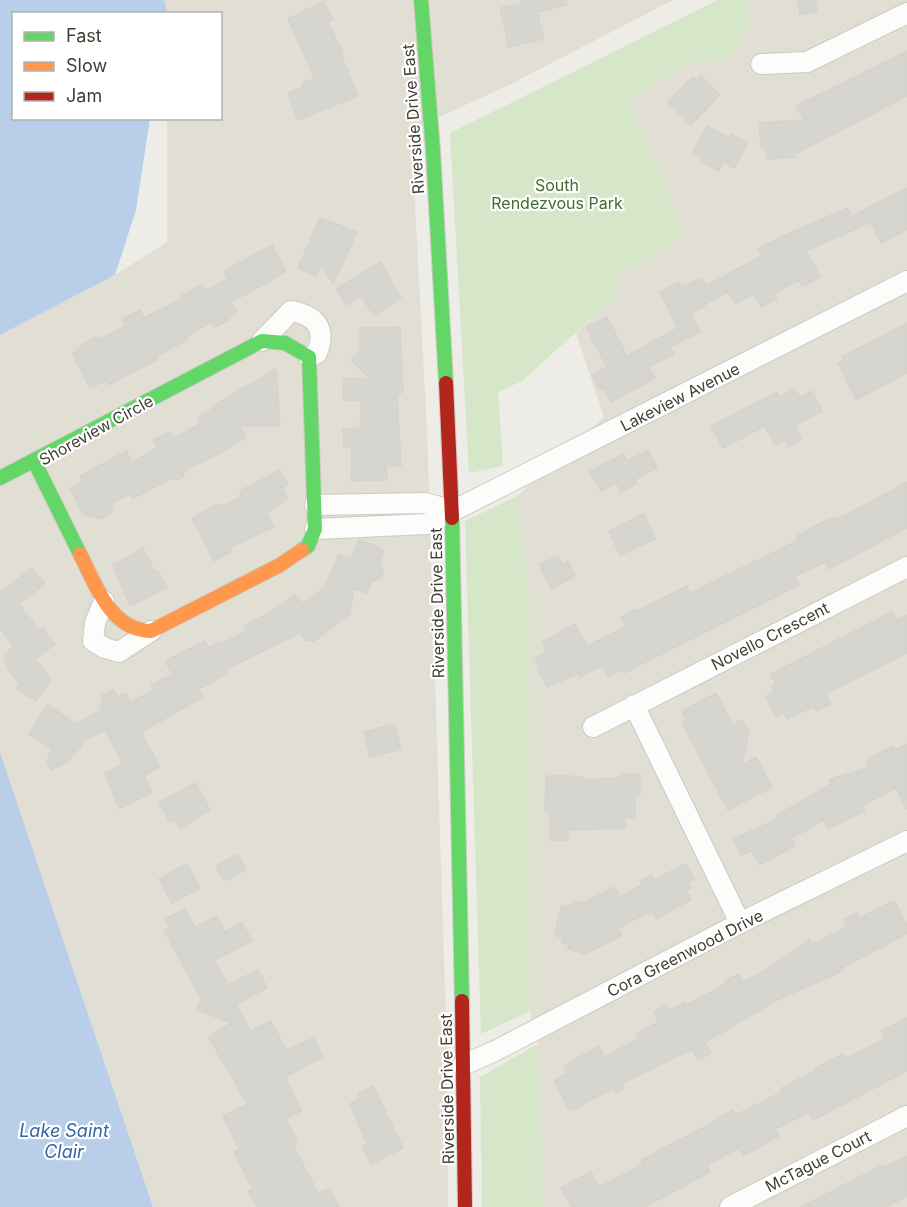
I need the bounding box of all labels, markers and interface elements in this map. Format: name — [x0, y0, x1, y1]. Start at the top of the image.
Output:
legend — [12, 12, 222, 120]
text: Fast — [66, 25, 102, 46]
street label: Riverside Drive East — [398, 43, 428, 195]
text: Slow — [66, 55, 107, 76]
text: Jam — [66, 85, 102, 106]
park label: South Rendezvous Park — [491, 175, 623, 213]
street label: Lakeview Avenue — [617, 358, 743, 436]
street label: Shoreview Circle — [35, 390, 157, 470]
street label: Riverside Drive East — [426, 528, 448, 678]
street label: Novello Crescent — [708, 598, 832, 674]
street label: Cora Greenwood Drive — [604, 905, 766, 1001]
street label: Riverside Drive East — [436, 1014, 458, 1164]
water label: Lake Saint Clair — [19, 1120, 110, 1162]
street label: McTague Court — [762, 1126, 874, 1196]

